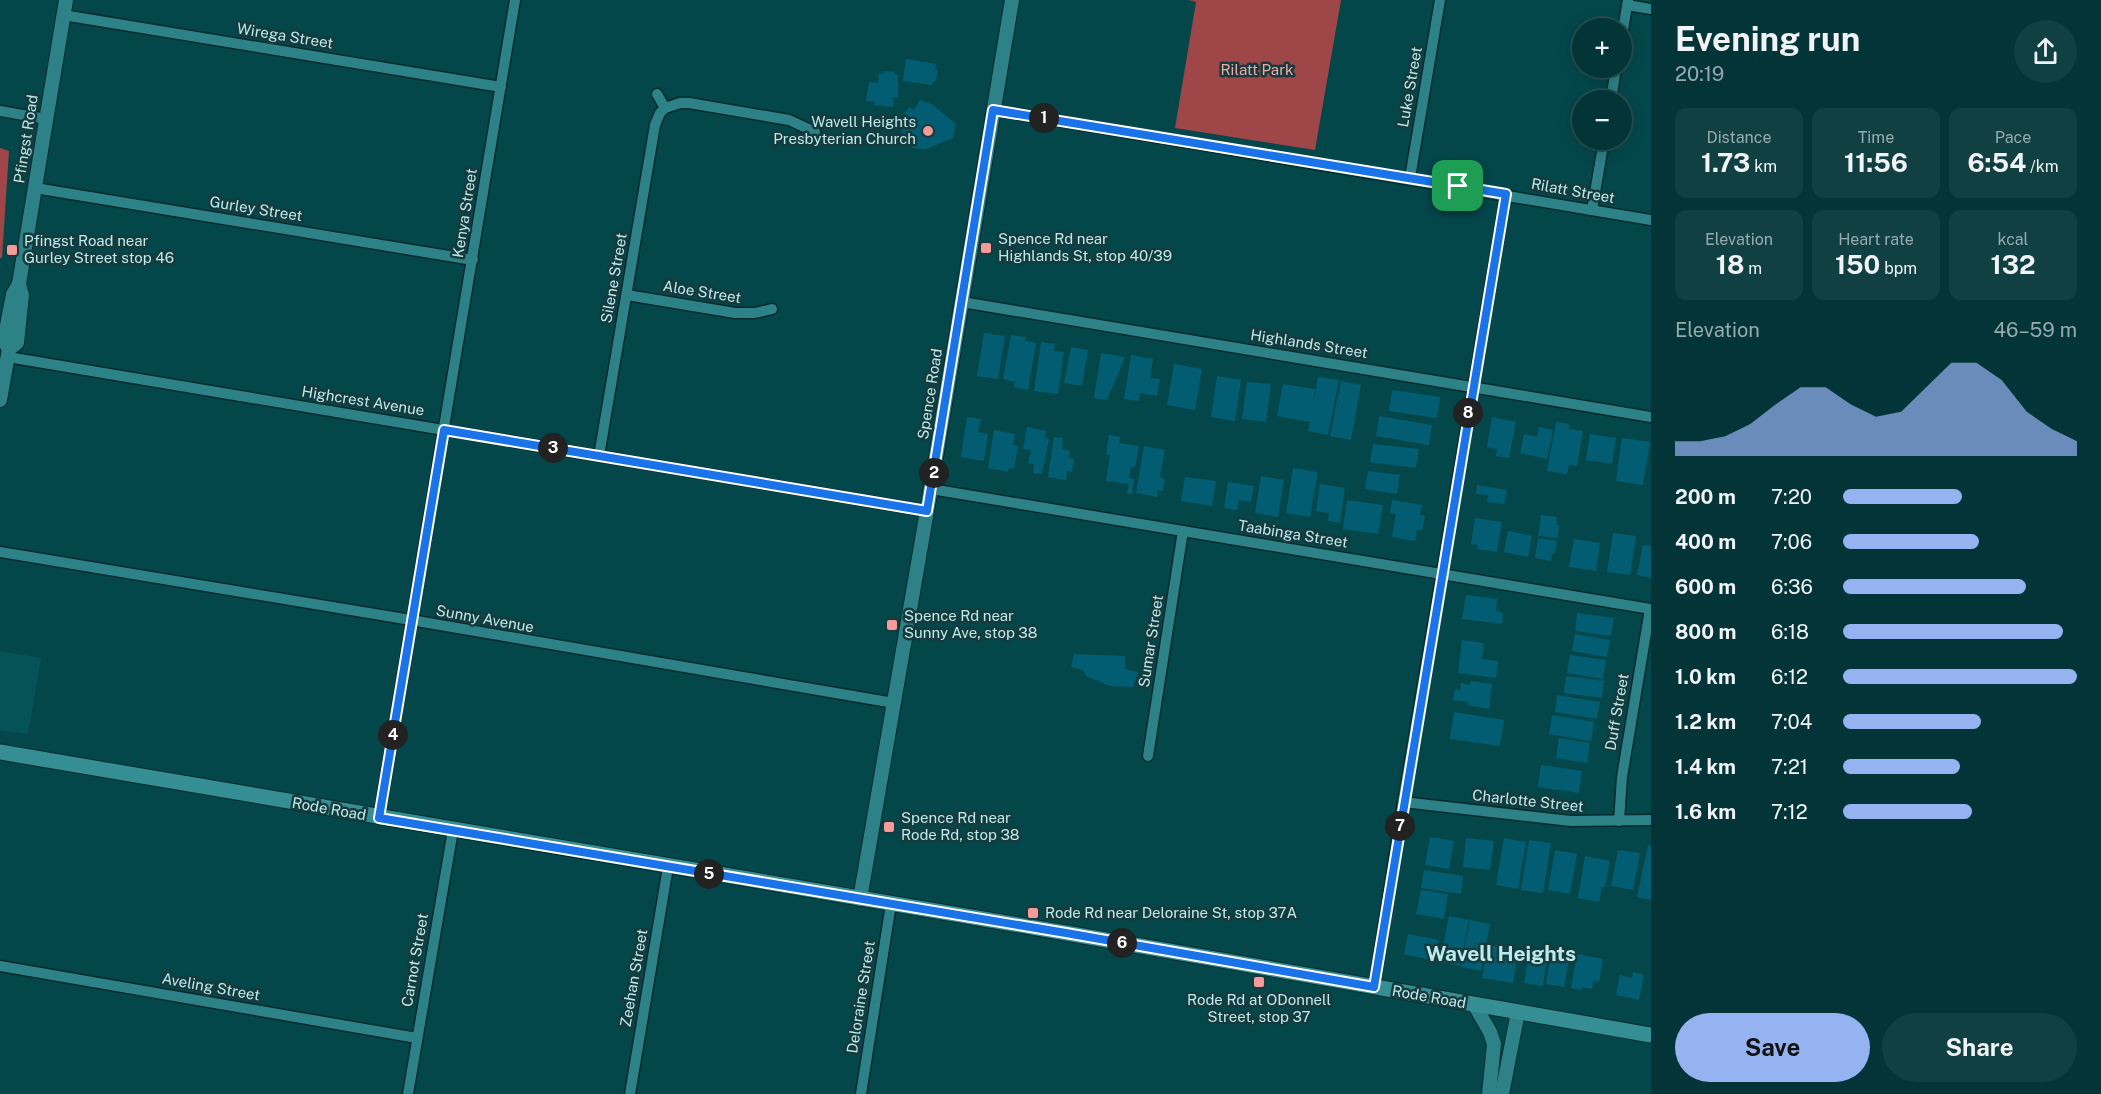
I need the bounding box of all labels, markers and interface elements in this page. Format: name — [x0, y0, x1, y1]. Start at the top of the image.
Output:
map controls — [1572, 18, 1632, 150]
button: + — [1572, 18, 1632, 78]
street label: Wirega Street — [236, 20, 335, 52]
text: Evening run — [1675, 20, 1860, 58]
button: share — [2014, 20, 2077, 83]
street label: Luke Street — [1394, 45, 1425, 128]
park label: Rilatt Park — [1221, 61, 1293, 78]
text: 20:19 — [1675, 62, 1724, 86]
button: − — [1572, 90, 1632, 150]
street label: Pfingst Road — [10, 93, 41, 184]
pin: 1 — [1029, 103, 1059, 133]
text: 1 — [1041, 108, 1047, 127]
place label: Wavell Heights Presbyterian Church — [773, 113, 916, 147]
marker: Wavell Heights Presbyterian Church — [921, 124, 935, 138]
text: Distance — [1707, 128, 1771, 147]
text: Time — [1858, 128, 1894, 147]
text: Pace — [1995, 128, 2031, 147]
text: 1.73 — [1701, 147, 1750, 178]
text: 11:56 — [1844, 147, 1908, 178]
text: 6:54 — [1967, 147, 2026, 178]
text: km — [1750, 157, 1777, 176]
text: /km — [2026, 157, 2059, 176]
pin — [1432, 160, 1483, 211]
street label: Kenya Street — [449, 167, 480, 259]
icon: arrive — [1441, 169, 1474, 202]
street label: Rilatt Street — [1530, 175, 1616, 206]
street label: Gurley Street — [208, 193, 304, 224]
place label: Spence Rd near Highlands St, stop 40/39 — [998, 230, 1172, 264]
text: Elevation — [1705, 230, 1773, 249]
text: Heart rate — [1838, 230, 1914, 249]
text: kcal — [1998, 230, 2028, 249]
street label: Silene Street — [597, 231, 630, 324]
place label: Pfingst Road near Gurley Street stop 46 — [24, 232, 174, 266]
marker: Spence Rd near Highlands St, stop 40/39 — [979, 241, 993, 255]
marker: Pfingst Road near Gurley Street stop 46 — [5, 243, 19, 257]
text: 18 — [1716, 249, 1744, 280]
text: 150 — [1835, 249, 1880, 280]
text: 132 — [1991, 249, 2035, 280]
text: m — [1744, 259, 1762, 278]
text: bpm — [1880, 259, 1917, 278]
street label: Aloe Street — [662, 277, 743, 306]
text: Elevation — [1675, 318, 1760, 342]
text: 46–59 m — [1993, 318, 2077, 342]
street label: Highlands Street — [1249, 326, 1369, 361]
street label: Spence Road — [914, 347, 945, 441]
street label: Highcrest Avenue — [301, 382, 426, 419]
pin: 8 — [1453, 398, 1483, 428]
text: 8 — [1463, 403, 1473, 422]
pin: 3 — [538, 433, 568, 463]
text: 3 — [548, 438, 558, 457]
pin: 2 — [919, 458, 949, 488]
text: 2 — [929, 463, 939, 482]
text: 200 m — [1675, 485, 1736, 509]
text: 7:20 — [1771, 485, 1812, 509]
street label: Taabinga Street — [1237, 516, 1349, 551]
text: 400 m — [1675, 530, 1736, 554]
text: 7:06 — [1771, 530, 1812, 554]
text: 600 m — [1675, 575, 1736, 599]
text: 6:36 — [1771, 575, 1813, 599]
street label: Sumar Street — [1135, 593, 1166, 688]
street label: Sunny Avenue — [435, 602, 535, 635]
place label: Spence Rd near Sunny Ave, stop 38 — [904, 607, 1037, 641]
marker: Spence Rd near Sunny Ave, stop 38 — [885, 618, 899, 632]
text: 800 m — [1675, 620, 1737, 644]
text: 6:18 — [1771, 620, 1809, 644]
text: 1.0 km — [1675, 665, 1736, 689]
text: 6:12 — [1771, 665, 1808, 689]
street label: Duff Street — [1601, 672, 1632, 752]
text: 1.2 km — [1675, 710, 1736, 734]
text: 7:04 — [1771, 710, 1812, 734]
pin: 4 — [378, 720, 408, 750]
text: 4 — [388, 725, 398, 744]
text: 1.4 km — [1675, 755, 1736, 779]
text: 7:21 — [1771, 755, 1808, 779]
street label: Charlotte Street — [1471, 786, 1585, 815]
street label: Rode Road — [291, 794, 367, 823]
text: 1.6 km — [1675, 800, 1736, 824]
text: 7:12 — [1771, 800, 1808, 824]
place label: Spence Rd near Rode Rd, stop 38 — [901, 809, 1019, 843]
pin: 7 — [1385, 811, 1415, 841]
text: 7 — [1395, 816, 1405, 835]
marker: Spence Rd near Rode Rd, stop 38 — [882, 820, 896, 834]
pin: 5 — [694, 859, 724, 889]
text: 5 — [704, 864, 714, 883]
place label: Rode Rd near Deloraine St, stop 37A — [1045, 904, 1298, 921]
marker: Rode Rd near Deloraine St, stop 37A — [1026, 906, 1040, 920]
street label: Carnot Street — [398, 912, 431, 1008]
street label: Zeehan Street — [617, 927, 651, 1028]
pin: 6 — [1107, 928, 1137, 958]
text: 6 — [1117, 933, 1127, 952]
street label: Deloraine Street — [843, 939, 878, 1054]
district label: Wavell Heights — [1426, 941, 1576, 966]
street label: Aveling Street — [161, 970, 262, 1004]
marker: Rode Rd at ODonnell Street, stop 37 — [1252, 975, 1266, 989]
street label: Rode Road — [1391, 982, 1467, 1011]
place label: Rode Rd at ODonnell Street, stop 37 — [1187, 991, 1331, 1025]
button: Save — [1675, 1013, 1870, 1082]
button: Share — [1882, 1013, 2077, 1082]

